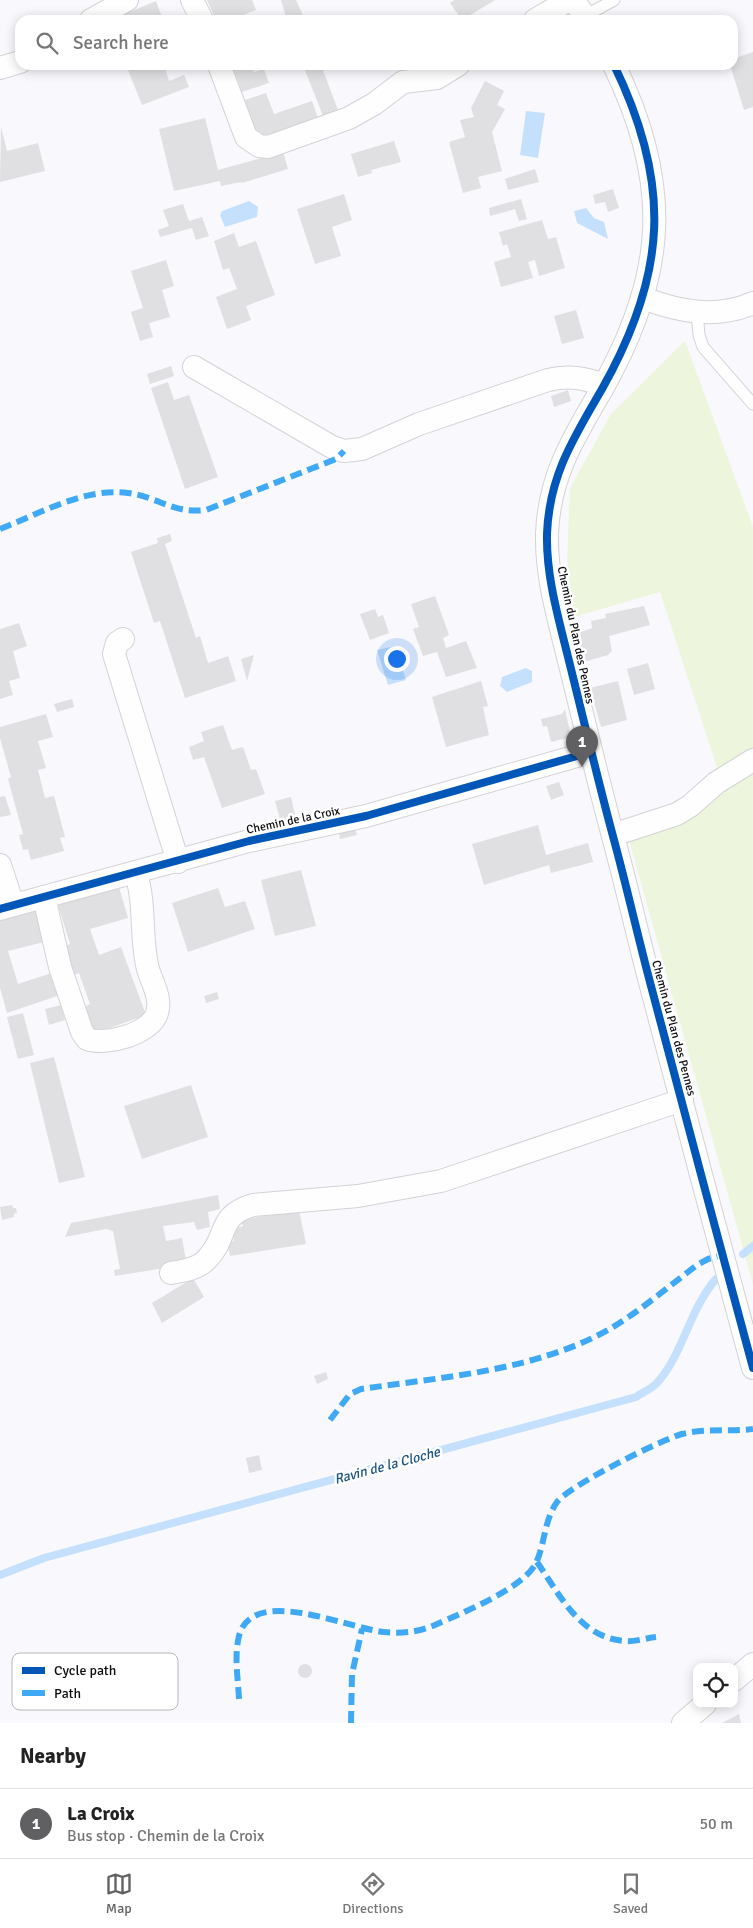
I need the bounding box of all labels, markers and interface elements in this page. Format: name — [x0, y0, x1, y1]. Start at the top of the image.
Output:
search box — [15, 15, 738, 70]
icon: search — [33, 29, 61, 57]
text: Search here — [73, 31, 169, 55]
street label: Chemin du Plan des Pennes — [554, 565, 597, 705]
your location — [384, 646, 410, 672]
pin: 1 — [566, 726, 598, 767]
street label: Chemin de la Croix — [245, 803, 342, 838]
street label: Chemin du Plan des Pennes — [648, 959, 699, 1098]
water label: Ravin de la Cloche — [332, 1443, 443, 1488]
legend — [12, 1653, 178, 1710]
text: Cycle path — [54, 1662, 116, 1679]
map controls — [693, 1663, 738, 1708]
button: locate — [693, 1663, 738, 1708]
text: Path — [54, 1685, 81, 1702]
text: Nearby — [20, 1743, 86, 1769]
text: La Croix — [67, 1802, 134, 1826]
text: 1 — [32, 1814, 40, 1834]
text: 50 m — [699, 1814, 733, 1834]
text: Bus stop · Chemin de la Croix — [67, 1826, 264, 1846]
tab: Map — [105, 1870, 133, 1917]
tab: Directions — [342, 1870, 403, 1917]
tab: Saved — [613, 1870, 648, 1917]

